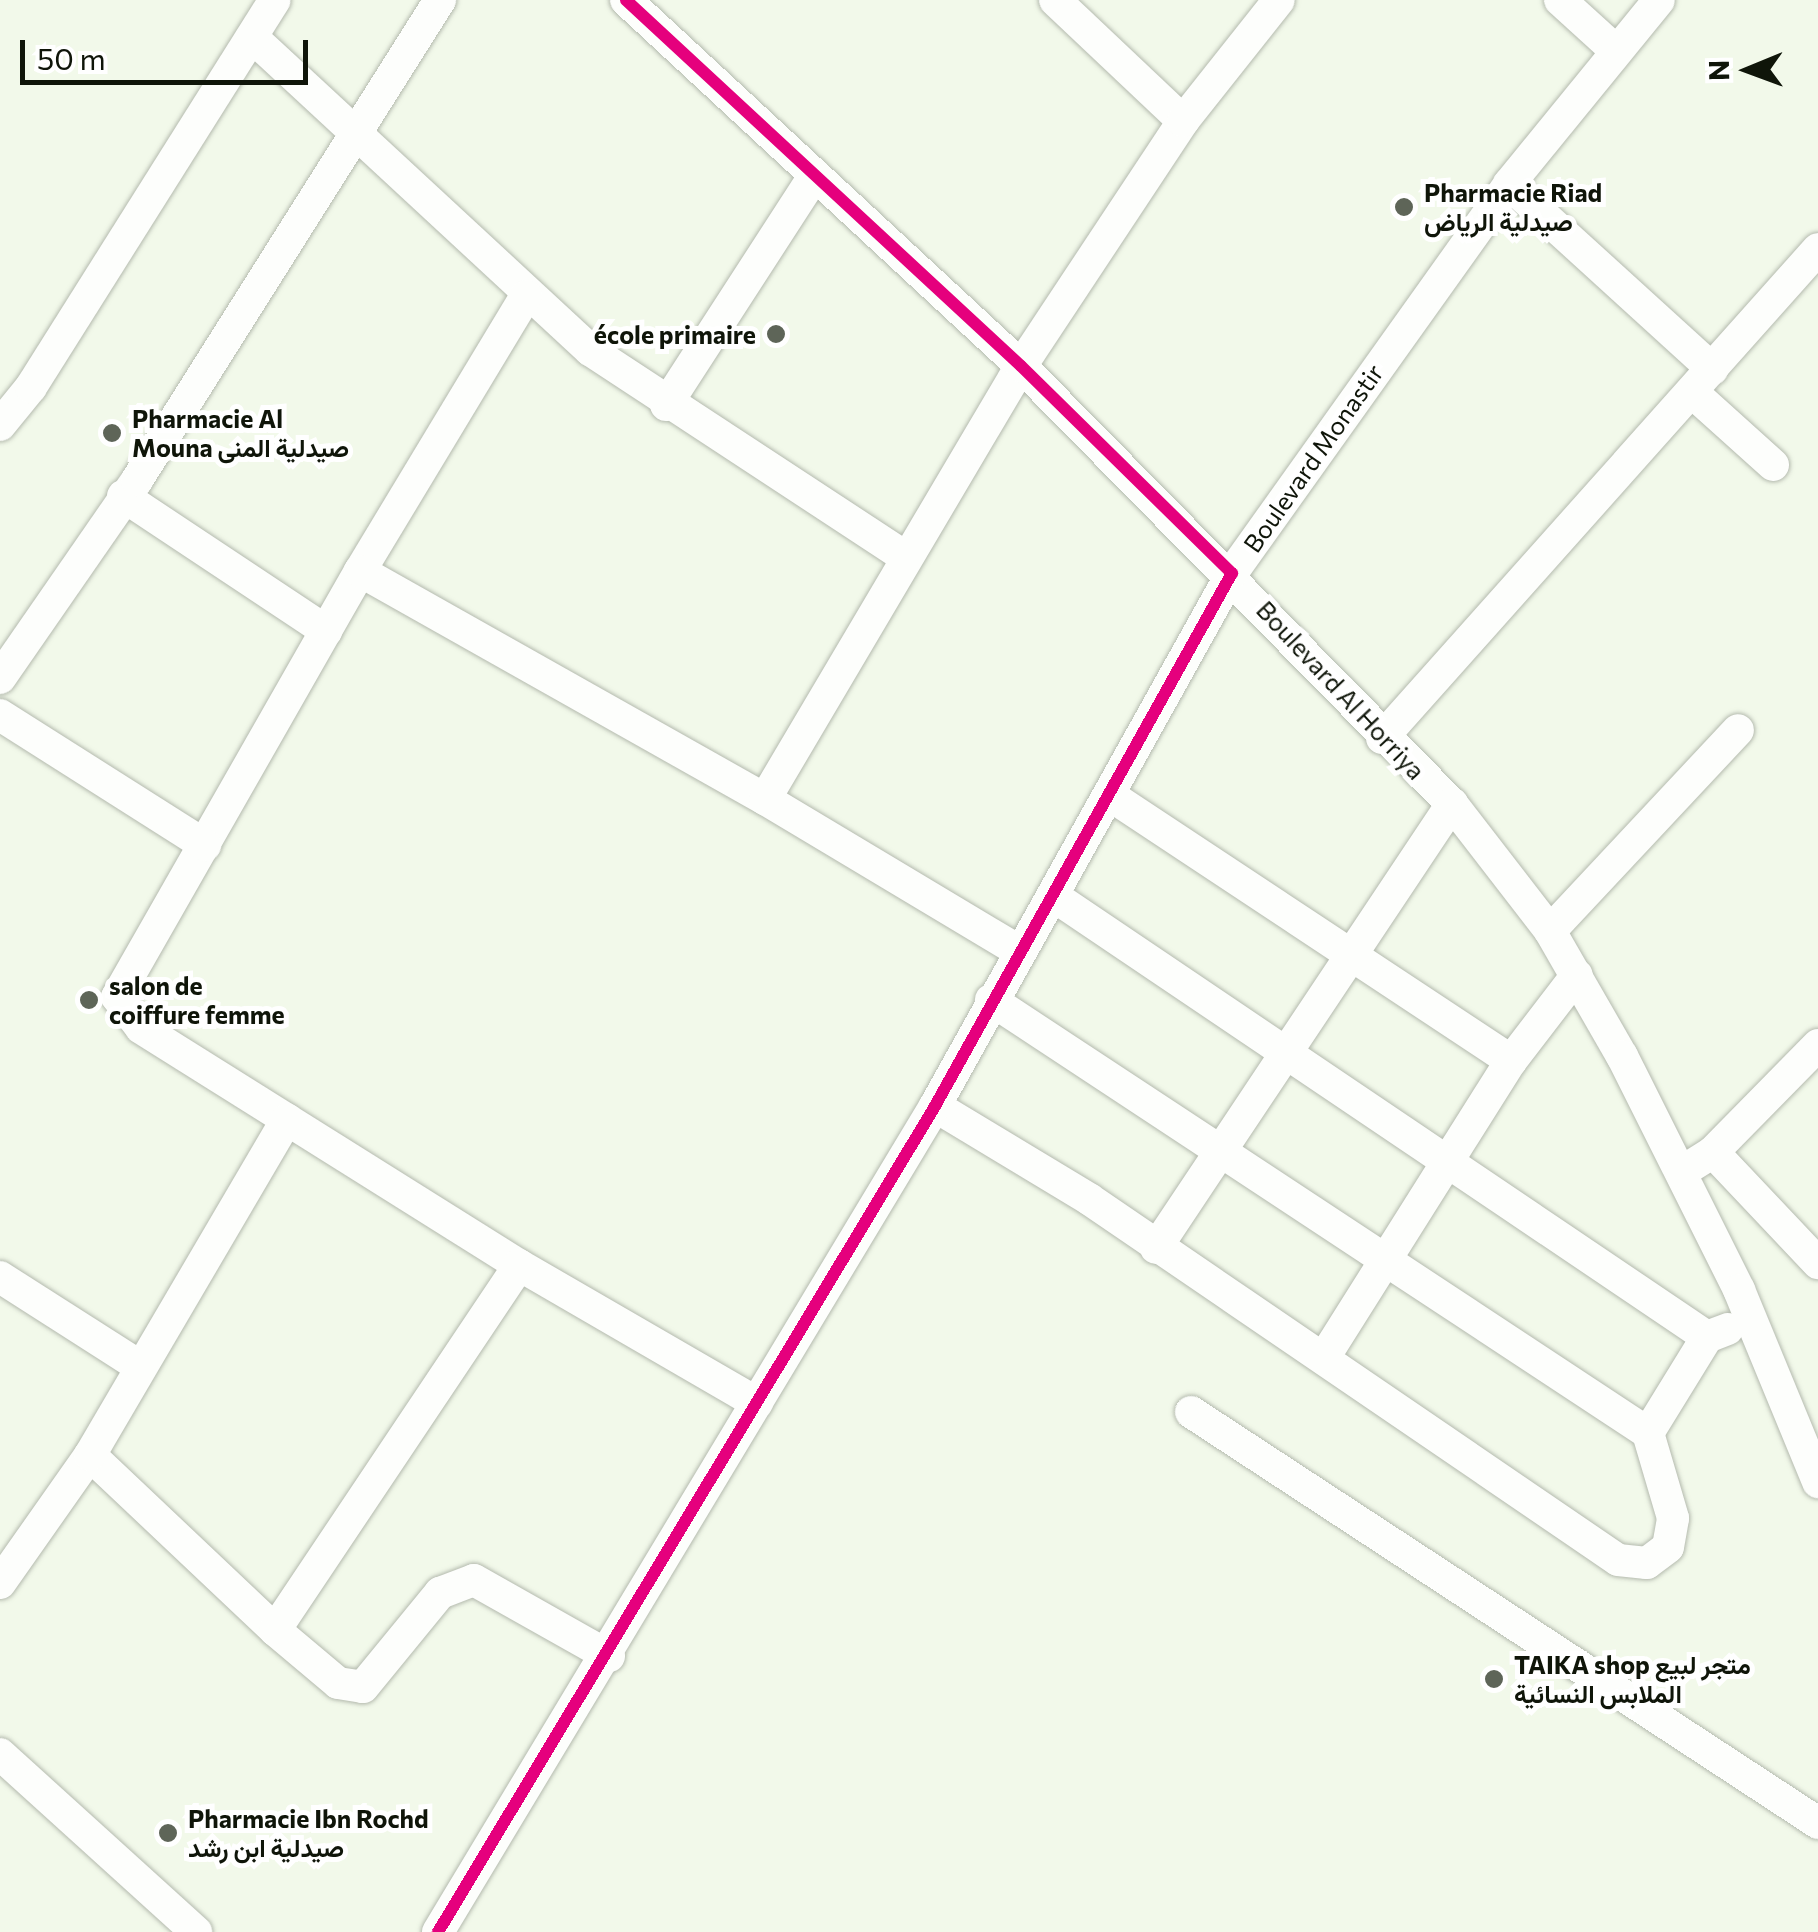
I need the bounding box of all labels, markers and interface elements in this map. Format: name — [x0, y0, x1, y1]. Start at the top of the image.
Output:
scale bar — [25, 20, 312, 82]
north arrow — [1698, 20, 1798, 120]
text: 50 m — [37, 39, 106, 76]
text: N — [1701, 60, 1735, 81]
place label: Pharmacie Riad صيدلية الرياض — [1424, 178, 1602, 237]
marker: Pharmacie Riad صيدلية الرياض — [1393, 196, 1415, 218]
place label: école primaire — [594, 319, 756, 349]
marker: école primaire — [765, 323, 787, 345]
street label: Boulevard Monastir — [1237, 358, 1389, 558]
place label: Pharmacie Al Mouna صيدلية المنى — [132, 404, 349, 463]
marker: Pharmacie Al Mouna صيدلية المنى — [101, 422, 123, 444]
street label: Boulevard Al Horriya — [1251, 595, 1431, 785]
place label: salon de coiffure femme — [109, 971, 285, 1030]
marker: salon de coiffure femme — [78, 989, 100, 1011]
place label: TAIKA shop متجر لبيع الملابس النسائية — [1514, 1650, 1751, 1709]
marker: TAIKA shop متجر لبيع الملابس النسائية — [1483, 1668, 1505, 1690]
place label: Pharmacie Ibn Rochd صيدلية ابن رشد — [188, 1804, 429, 1863]
marker: Pharmacie Ibn Rochd صيدلية ابن رشد — [157, 1822, 179, 1844]

